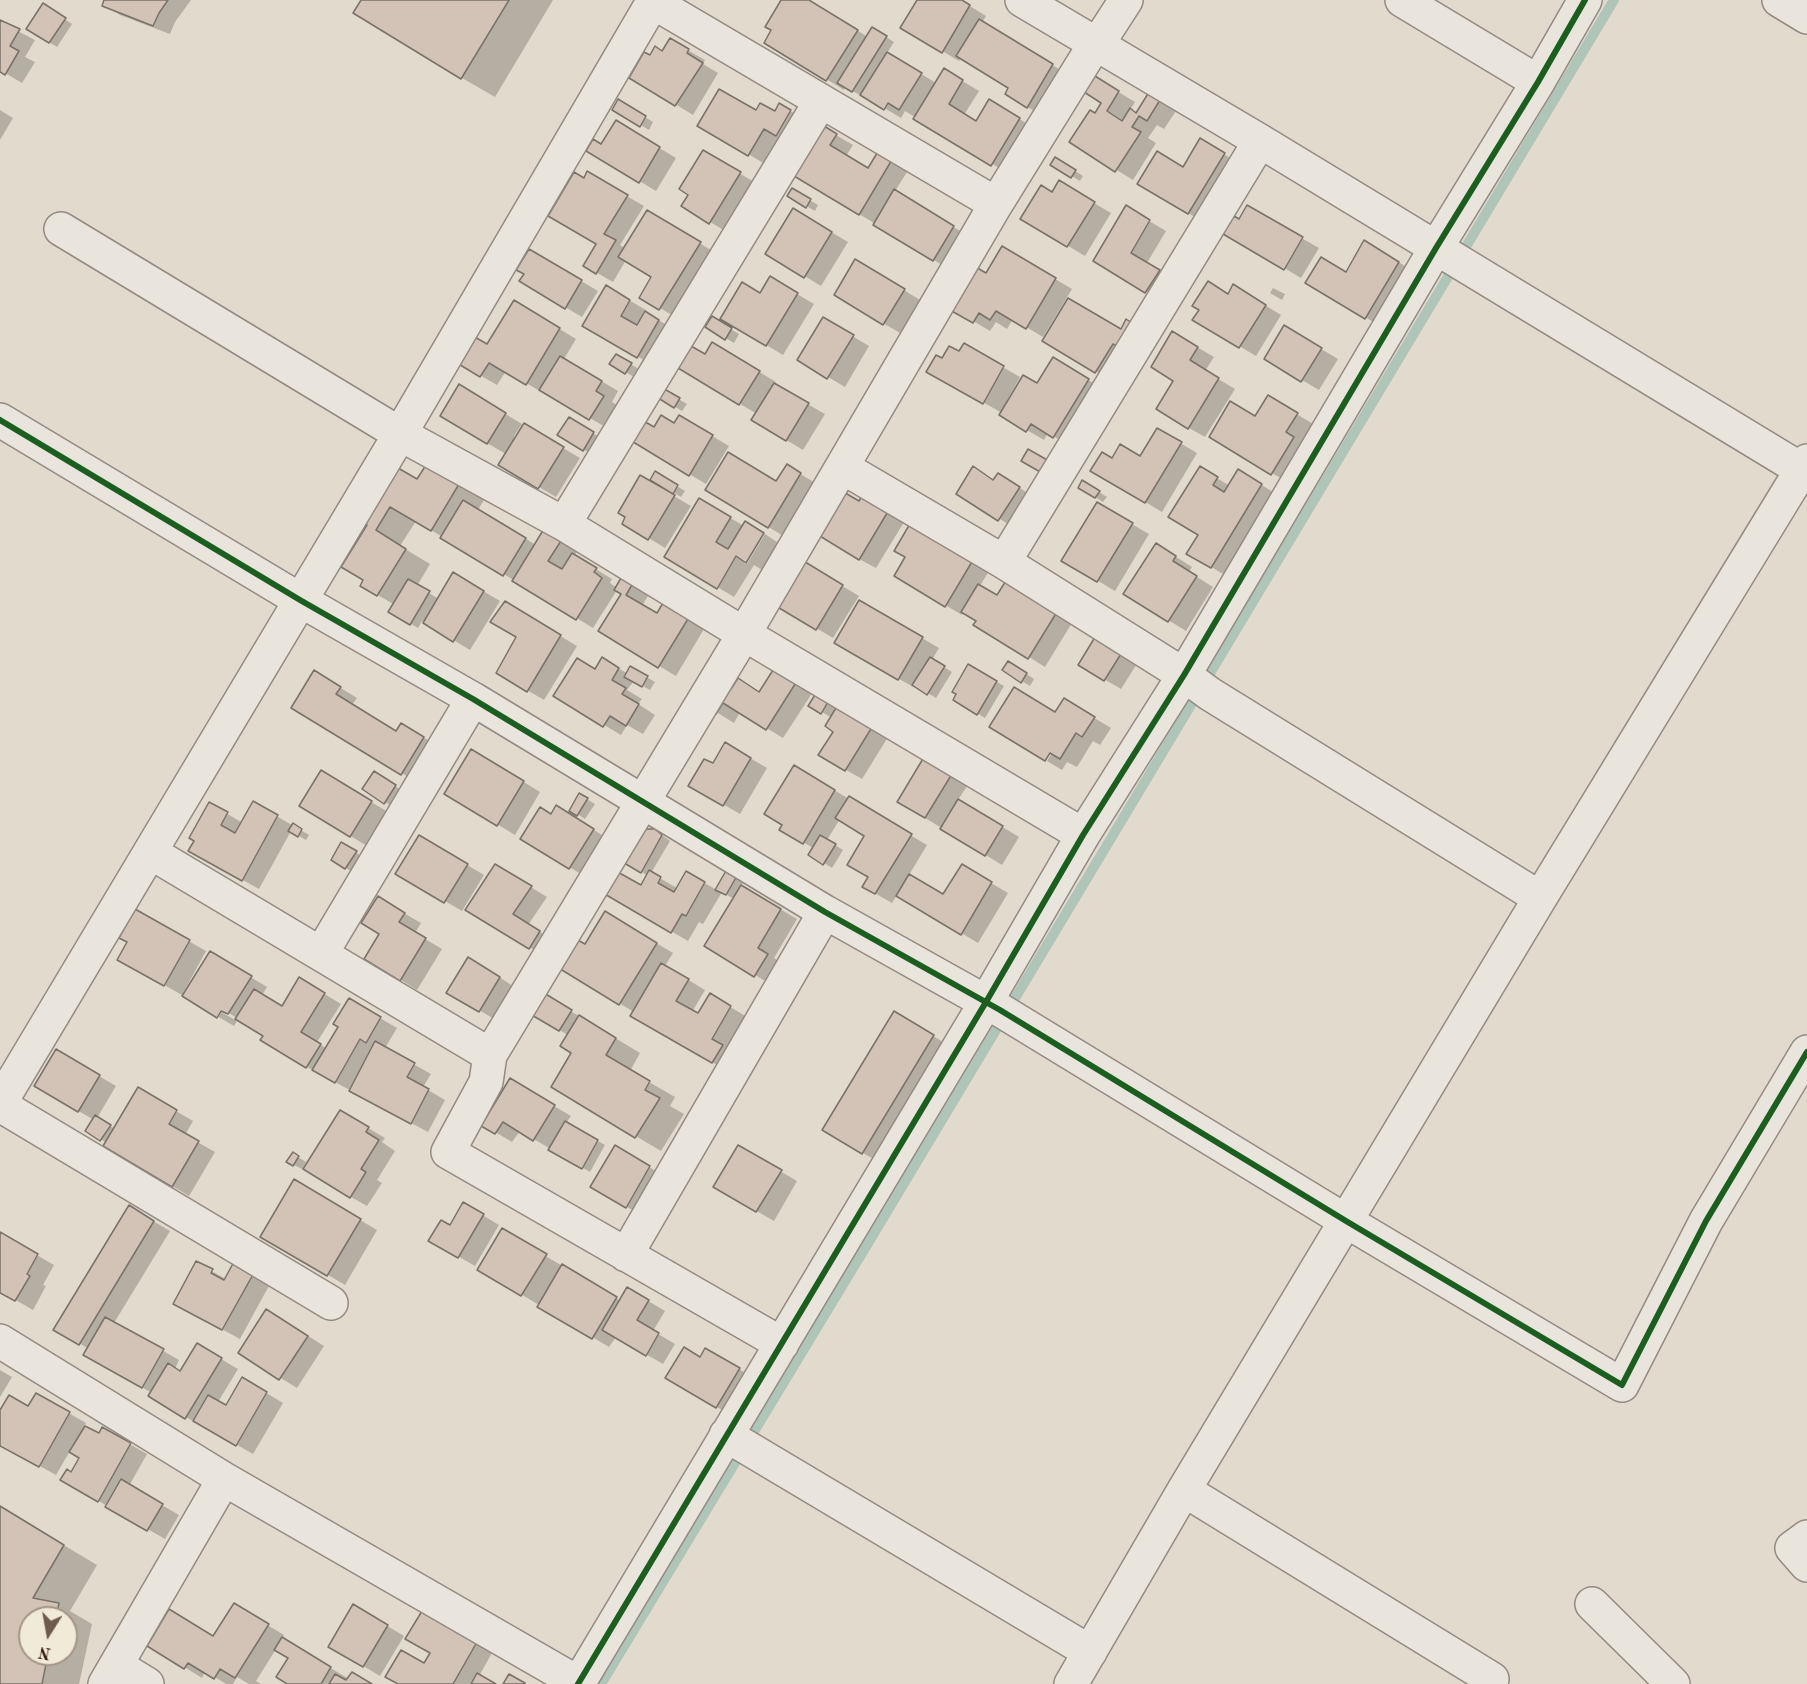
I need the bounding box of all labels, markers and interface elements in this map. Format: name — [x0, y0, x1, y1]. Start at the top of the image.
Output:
north arrow — [18, 1606, 78, 1666]
text: N — [37, 1643, 52, 1661]

